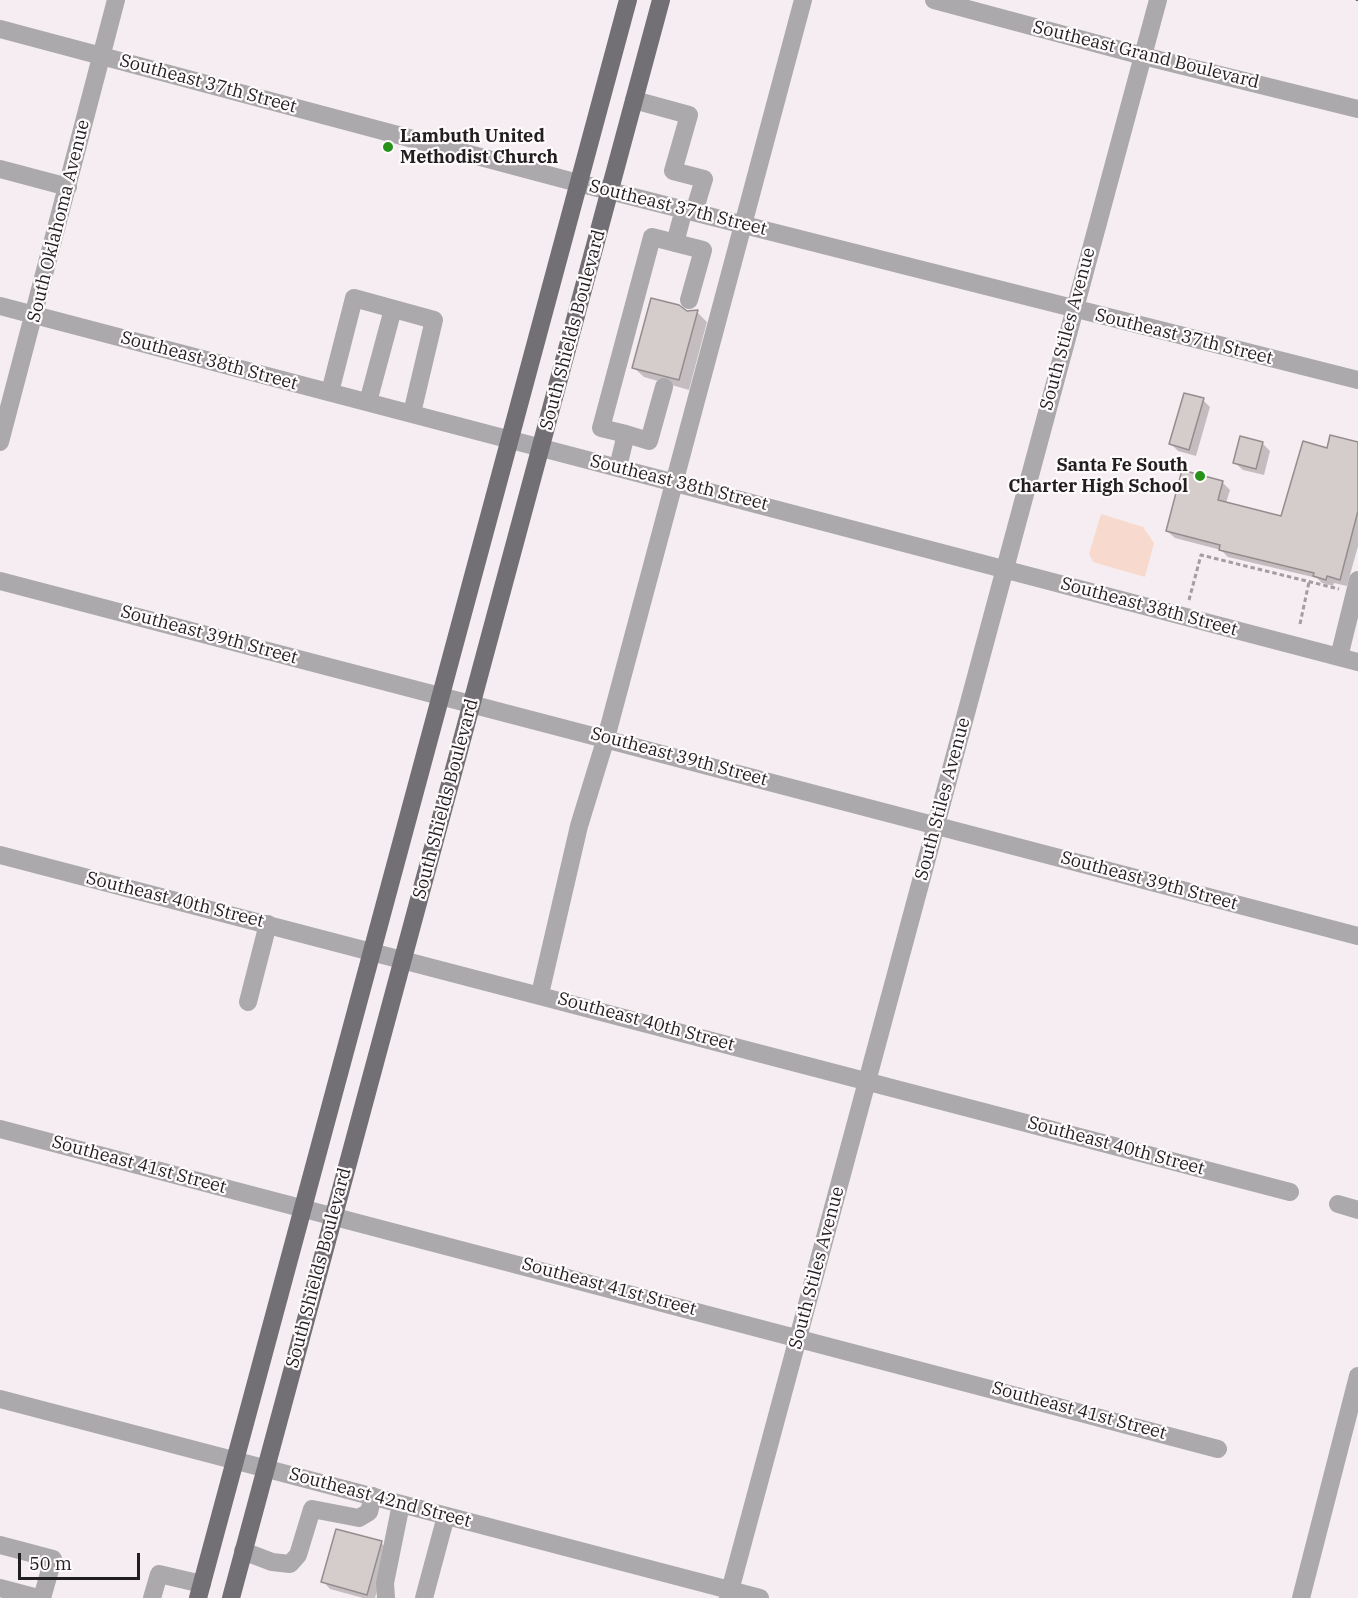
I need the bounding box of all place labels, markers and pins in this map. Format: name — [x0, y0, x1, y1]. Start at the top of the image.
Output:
place label: Lambuth United Methodist Church — [400, 126, 558, 168]
marker: Lambuth United Methodist Church — [381, 140, 395, 154]
place label: Santa Fe South Charter High School — [1008, 455, 1188, 498]
marker: Santa Fe South Charter High School — [1193, 469, 1207, 483]

